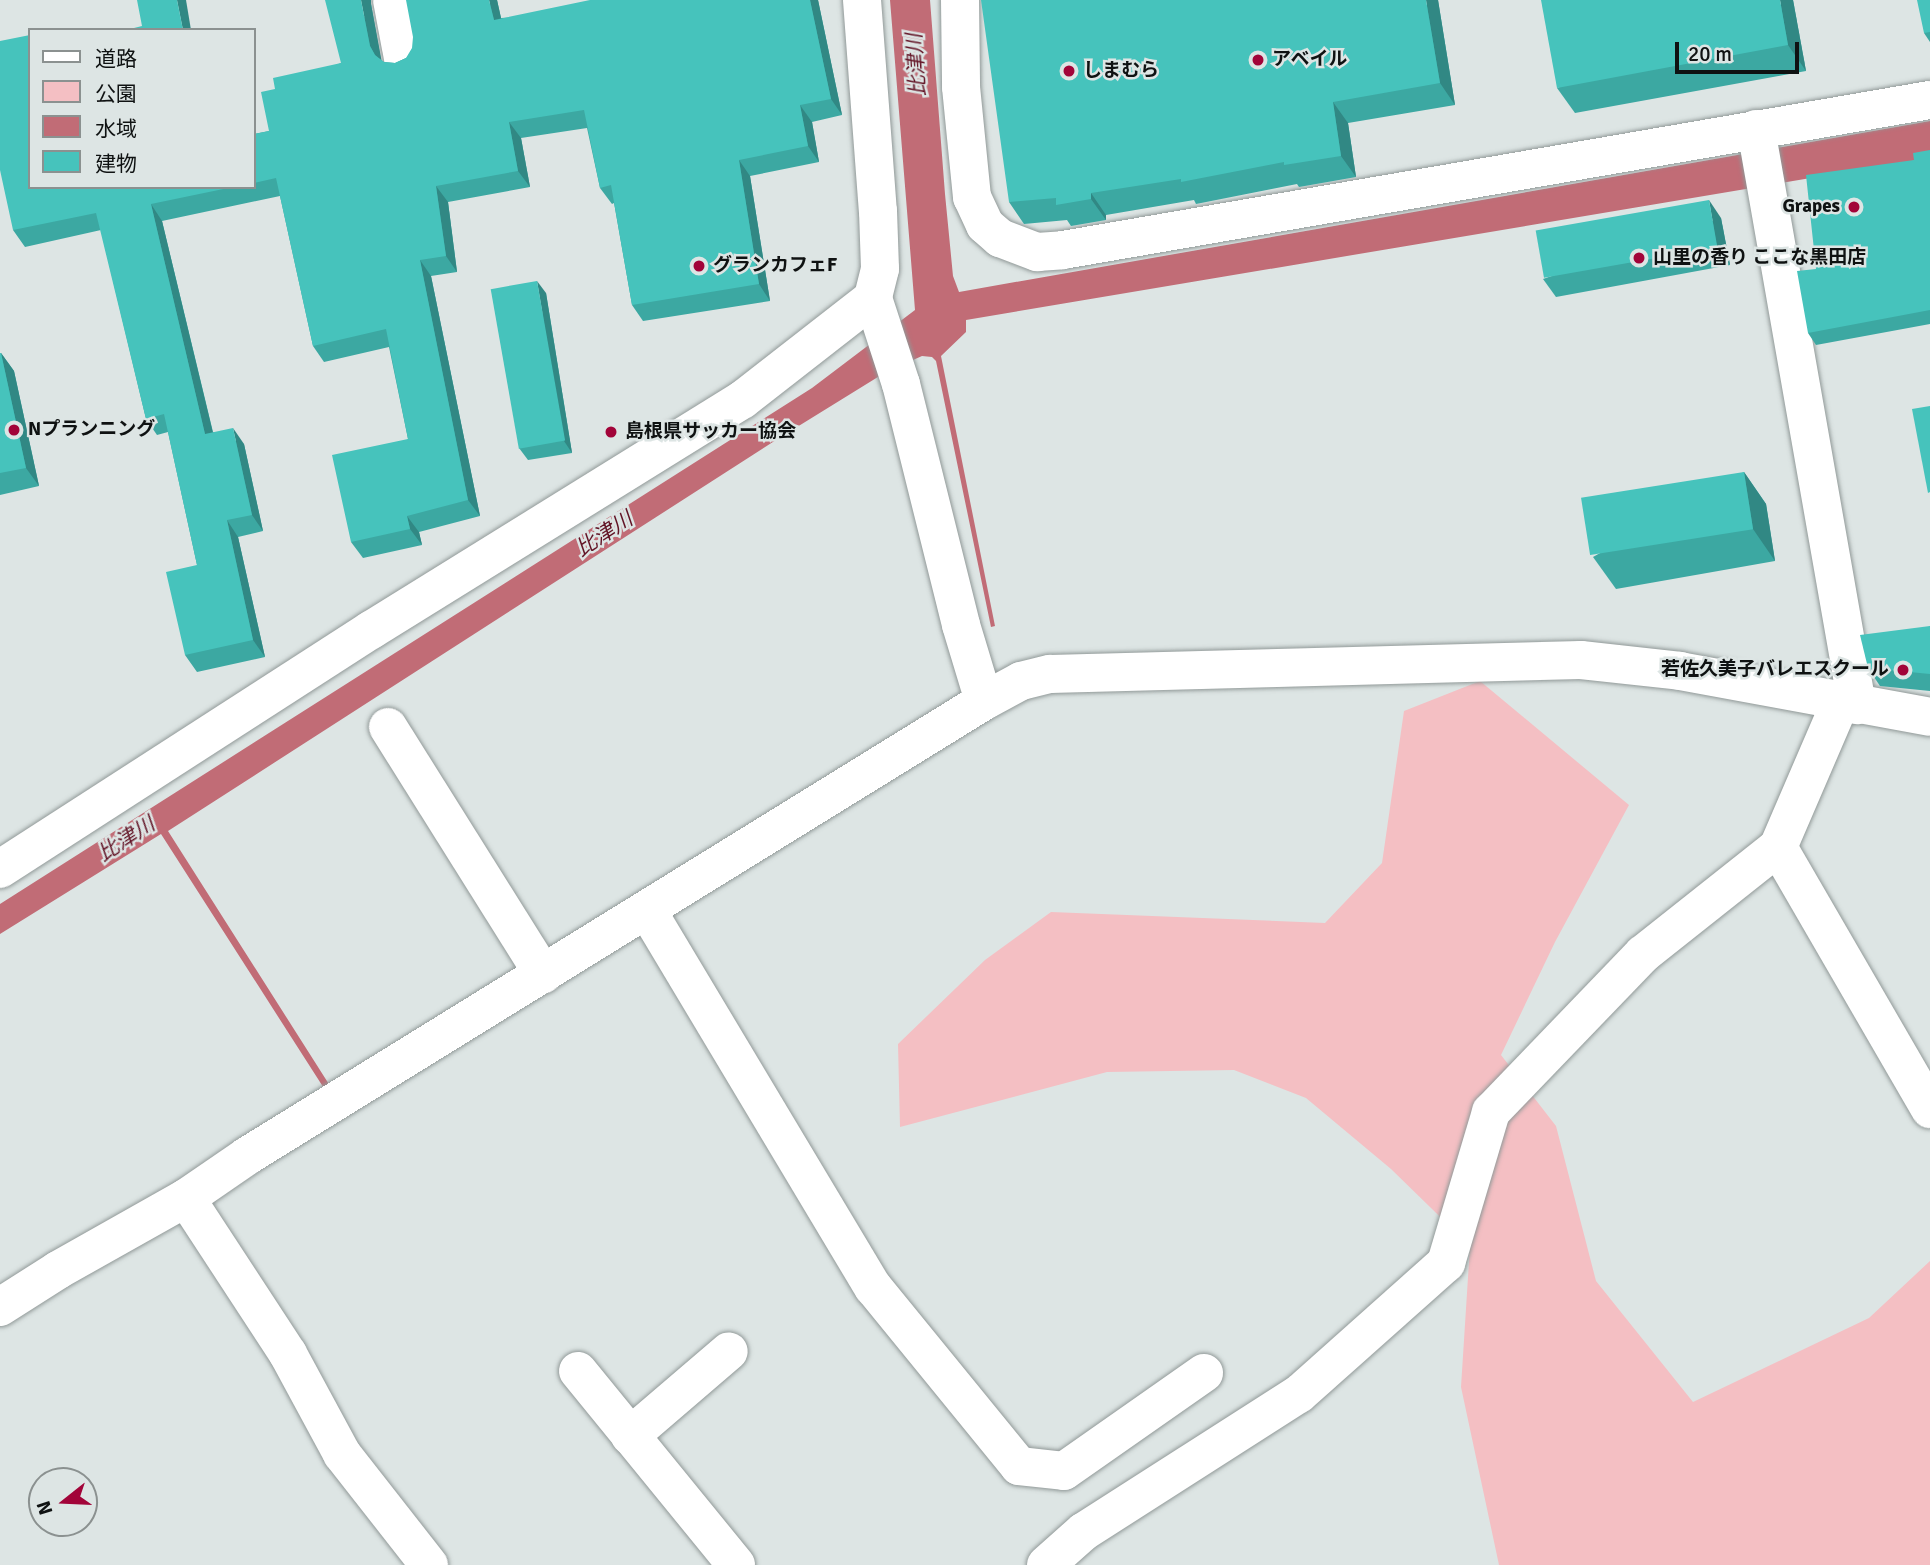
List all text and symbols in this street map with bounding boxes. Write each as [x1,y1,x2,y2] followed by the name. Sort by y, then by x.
[28,28,256,189] legend
[1678,28,1802,72] scale bar
[901,33,931,97] water label: 比津川
[1688,41,1732,67] text: 20 m
[95,46,137,72] text: 道路
[1272,49,1348,71] place label: アベイル
[1250,52,1266,68] marker: アベイル
[1083,60,1159,82] place label: しまむら
[1061,63,1077,79] marker: しまむら
[95,81,137,107] text: 公園
[95,116,137,142] text: 水域
[95,151,137,177] text: 建物
[1782,196,1840,218] place label: Grapes
[1846,199,1862,215] marker: Grapes
[1653,247,1866,269] place label: 山里の香り ここな黒田店
[1631,250,1647,266] marker: 山里の香り ここな黒田店
[713,255,837,277] place label: グランカフェF
[691,258,707,274] marker: グランカフェF
[28,419,155,441] place label: Nプランニング
[625,421,796,443] place label: 島根県サッカー協会
[6,422,22,438] marker: Nプランニング
[603,424,619,440] marker: 島根県サッカー協会
[571,506,637,562] water label: 比津川
[1661,659,1889,681] place label: 若佐久美子バレエスクール
[1895,662,1911,678] marker: 若佐久美子バレエスクール
[93,811,159,867] water label: 比津川
[28,1467,98,1537] north arrow
[31,1498,58,1518] text: N

